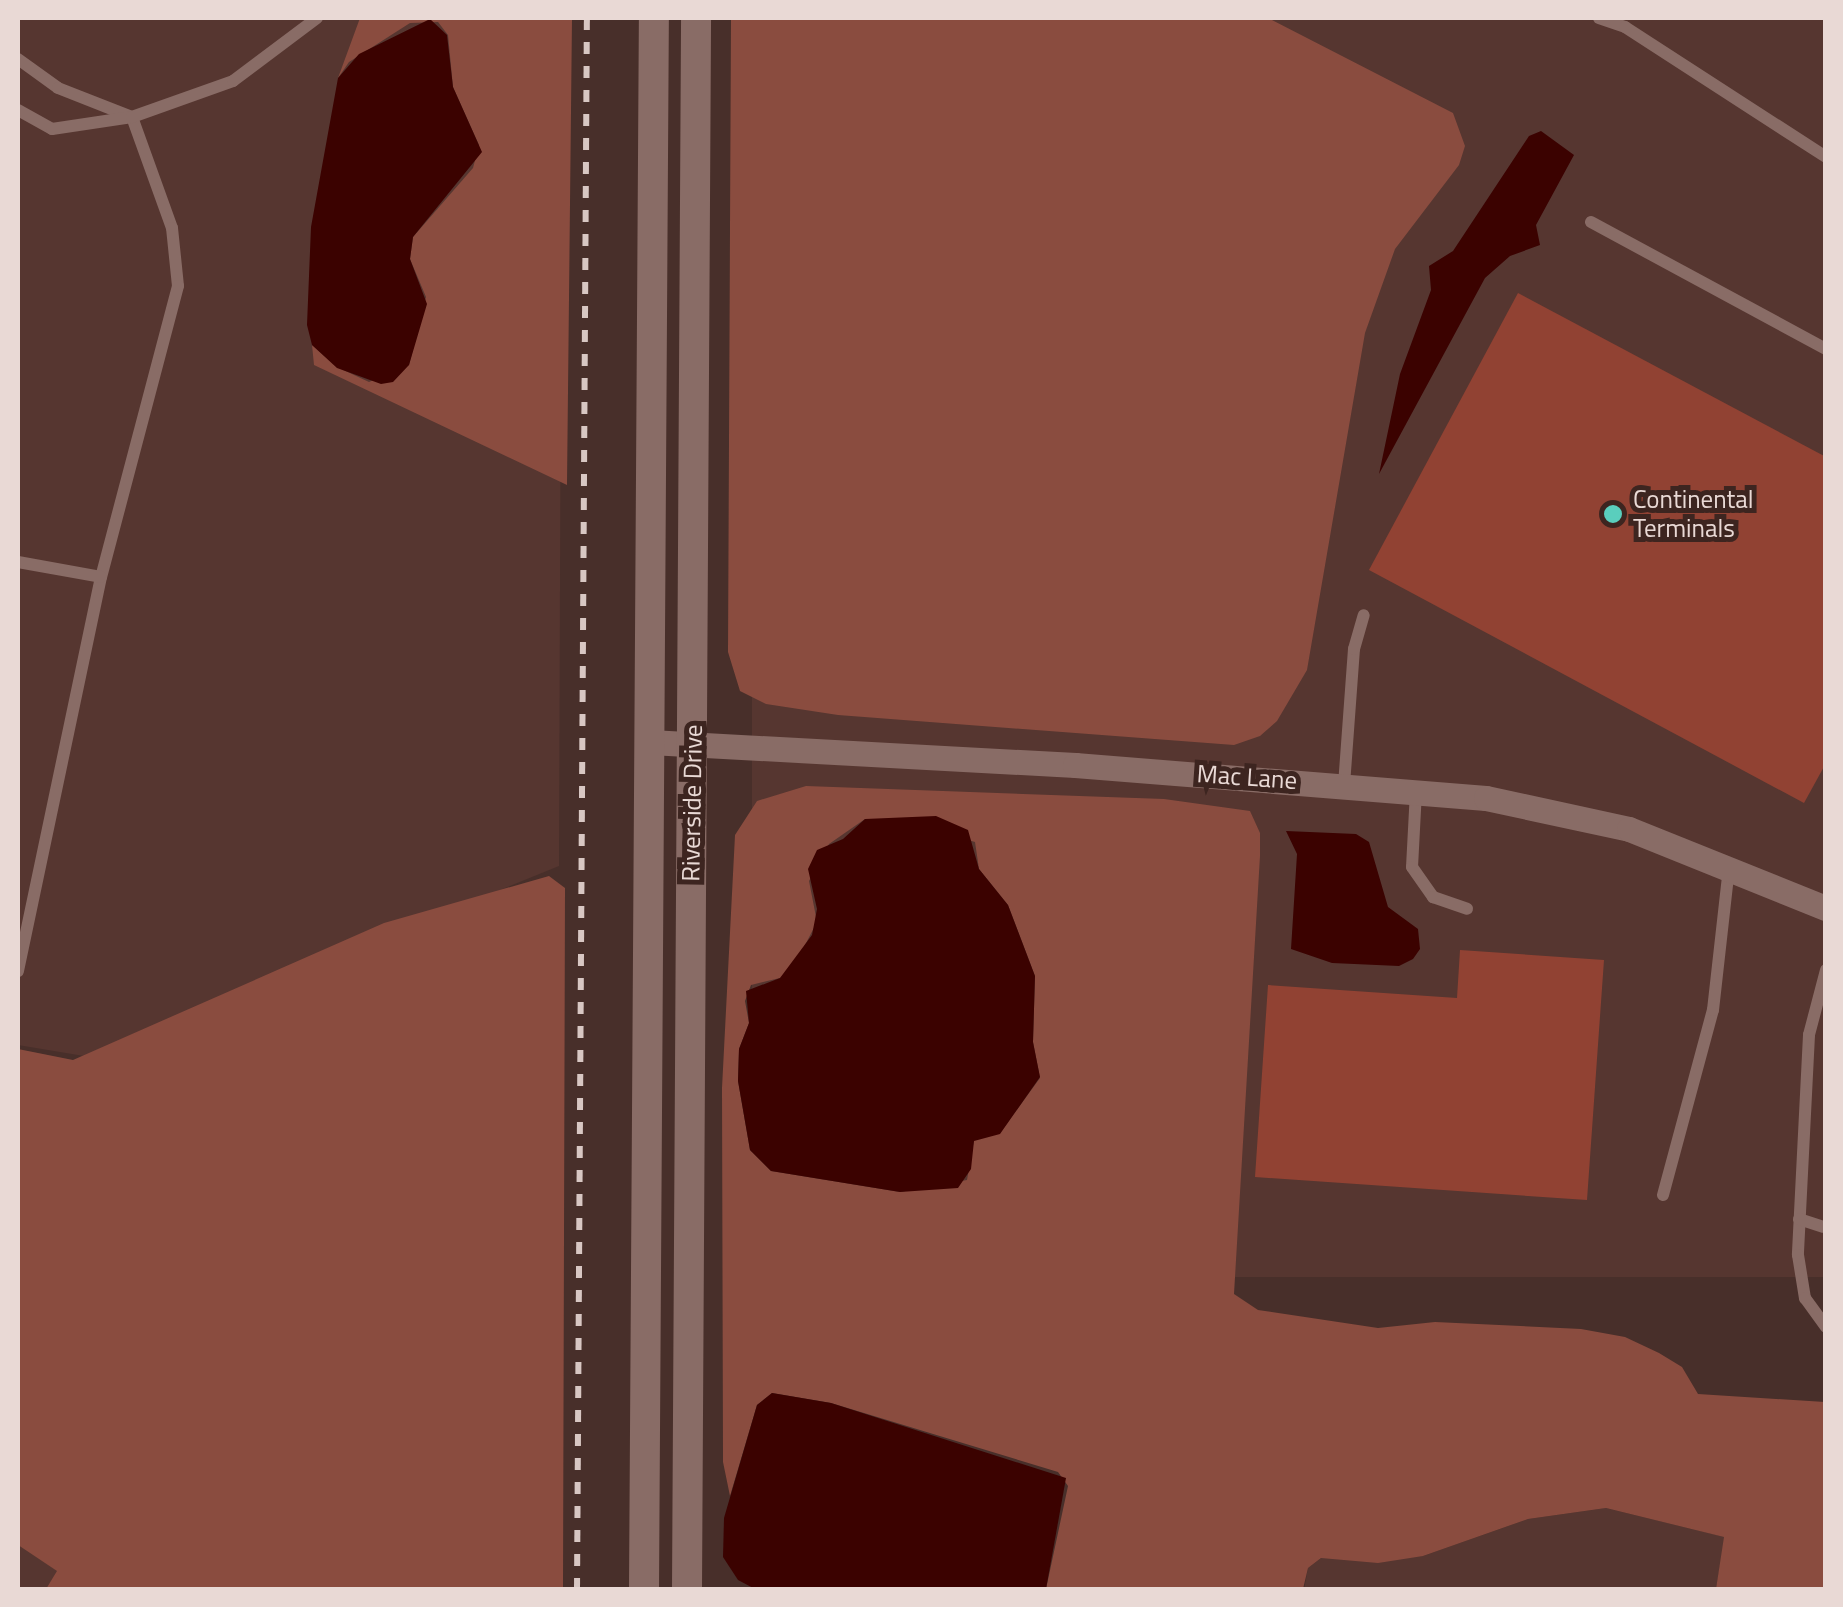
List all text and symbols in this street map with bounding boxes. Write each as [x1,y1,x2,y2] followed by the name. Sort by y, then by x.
[1633,485,1754,544] place label: Continental Terminals
[1602,503,1624,525] marker: Continental Terminals
[676,724,708,882] street label: Riverside Drive
[1196,759,1298,795] street label: Mac Lane

